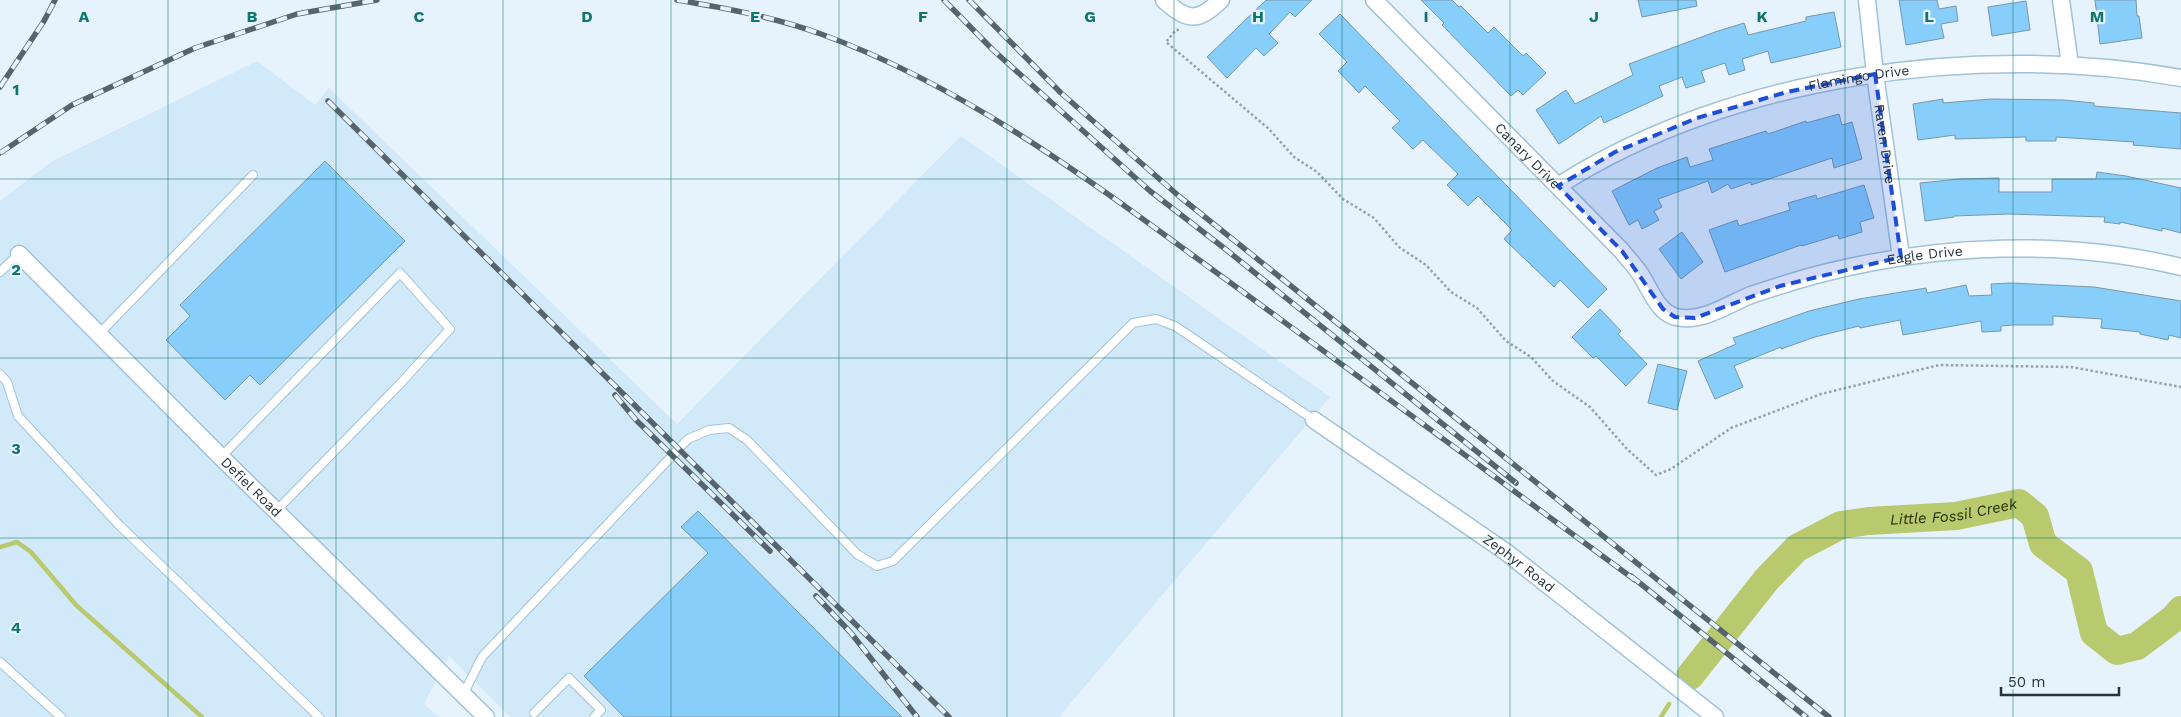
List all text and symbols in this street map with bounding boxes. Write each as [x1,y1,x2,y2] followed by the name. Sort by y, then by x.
[79,7,90,26] text: A
[247,7,258,26] text: B
[414,7,425,26] text: C
[581,7,593,26] text: D
[750,7,760,26] text: E
[918,7,928,26] text: F
[1084,7,1096,26] text: G
[1252,7,1264,26] text: H
[1423,7,1429,26] text: I
[1589,7,1599,26] text: J
[1756,7,1768,26] text: K
[1924,7,1934,26] text: L
[2090,7,2104,26] text: M
[1807,62,1910,94] street label: Flamingo Drive
[13,80,19,99] text: 1
[1871,103,1899,185] street label: Raven Drive
[1492,119,1564,192] street label: Canary Drive
[1886,243,1963,268] street label: Eagle Drive
[11,260,21,279] text: 2
[11,439,21,458] text: 3
[218,454,285,520] street label: Defiel Road
[1890,494,2019,529] water label: Little Fossil Creek
[1480,531,1558,595] street label: Zephyr Road
[11,618,21,637] text: 4
[2001,664,2118,696] scale bar
[2008,673,2045,691] text: 50 m

